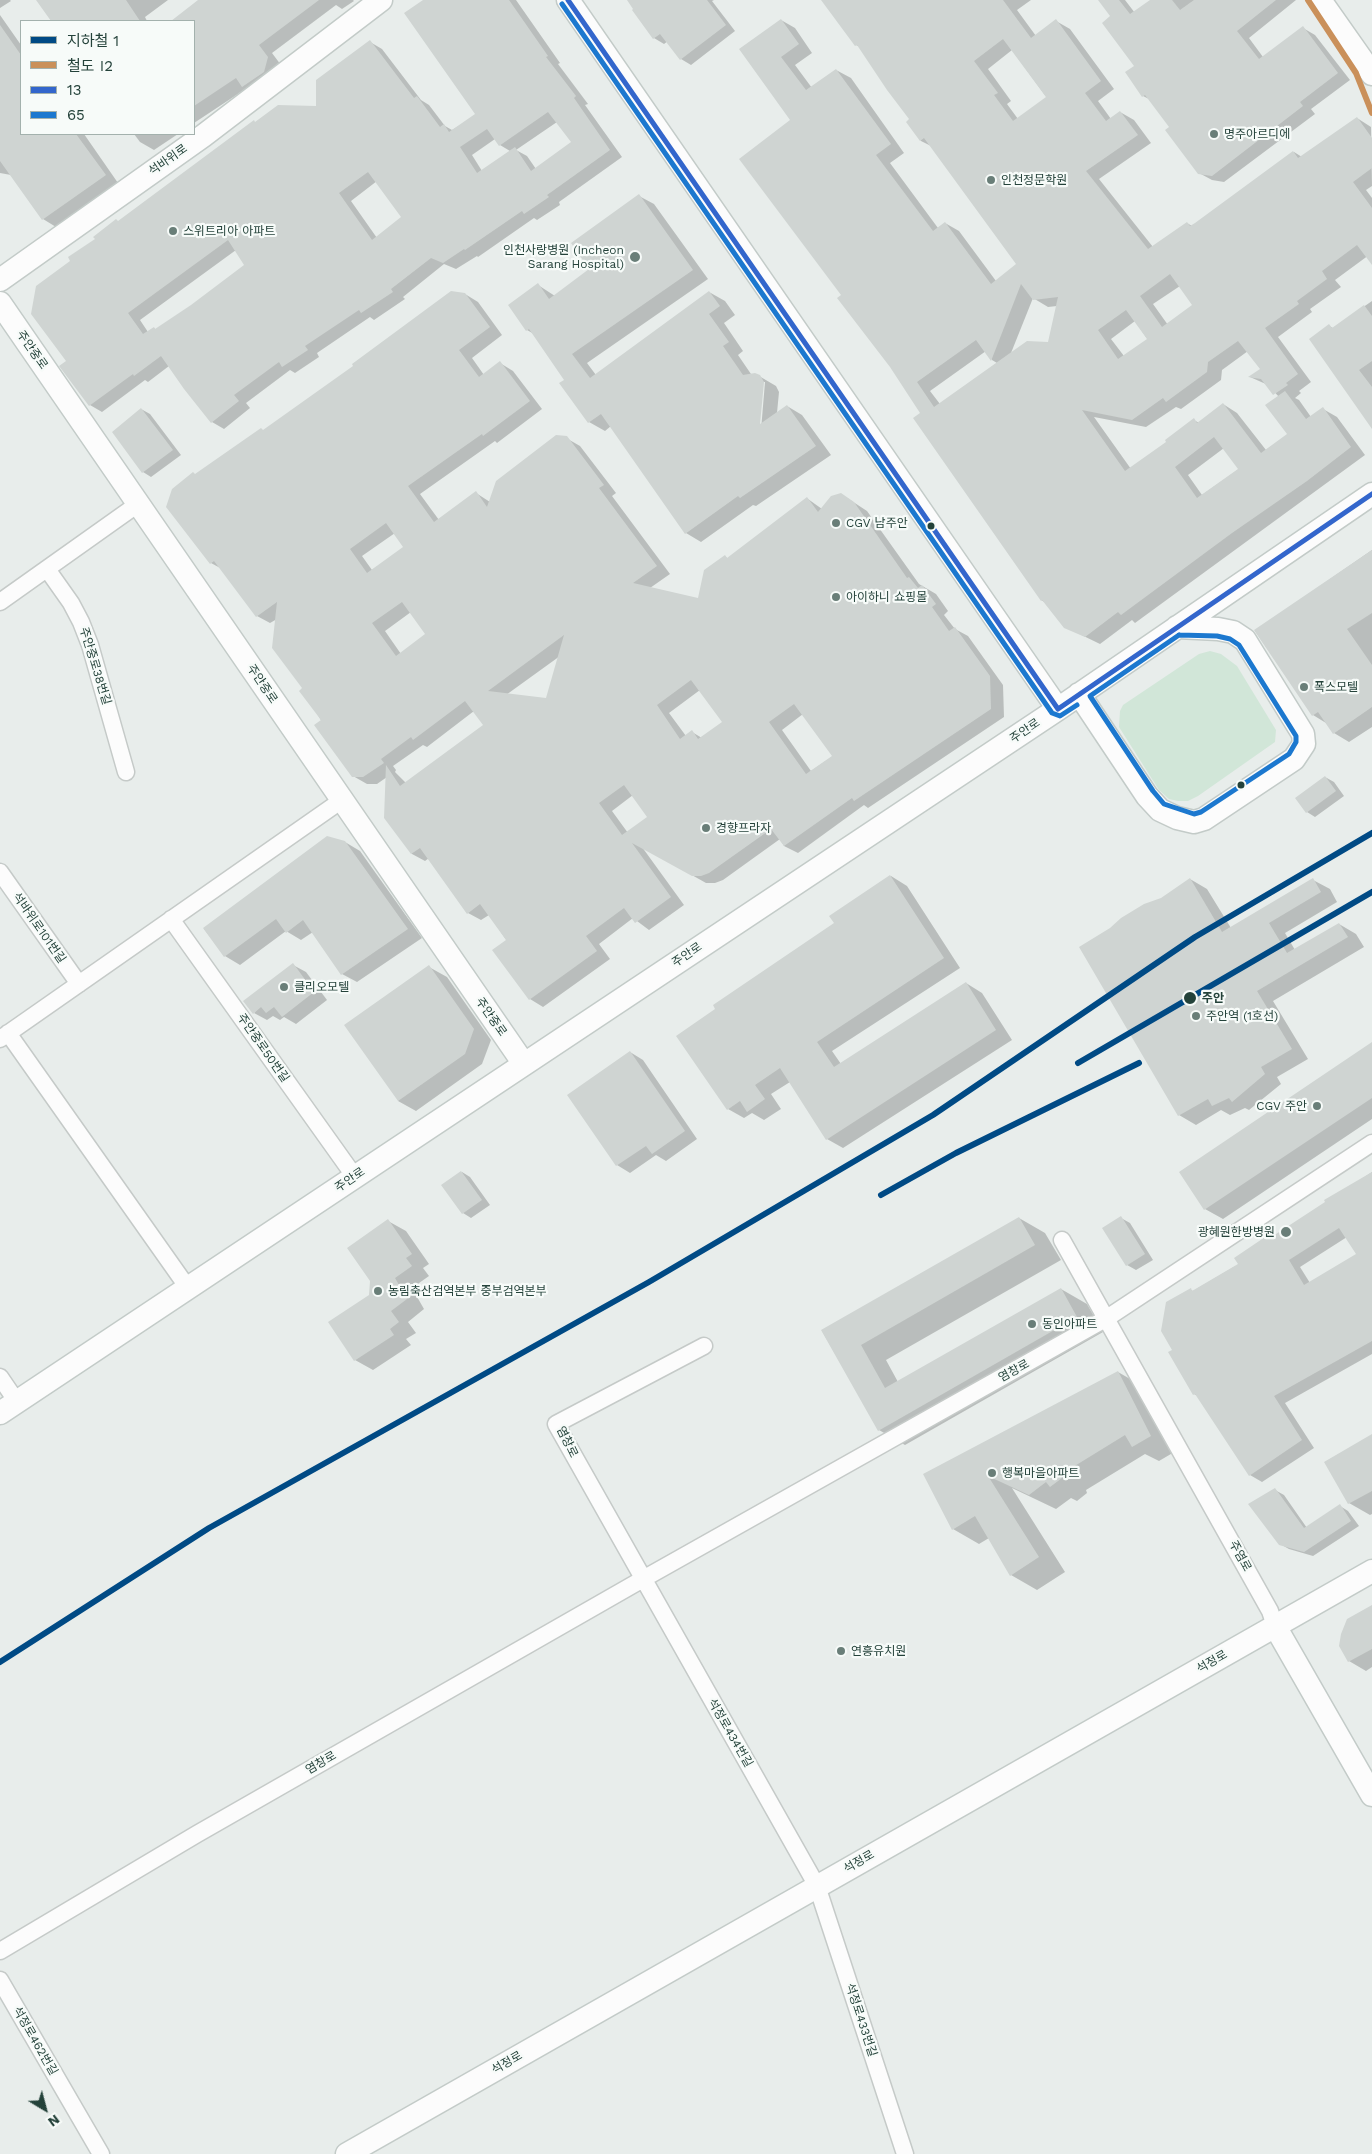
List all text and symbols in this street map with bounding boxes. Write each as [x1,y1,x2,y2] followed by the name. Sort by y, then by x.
[20,20,195,135] legend
[67,32,119,50] text: 지하철 1
[67,57,113,75] text: 철도 I2
[67,81,82,99] text: 13
[67,106,85,124] text: 65
[1224,127,1290,141] place label: 명주아르디에
[1208,128,1220,140] marker: 명주아르디에
[146,141,190,179] street label: 석바위로
[1001,173,1067,187] place label: 인천정문학원
[985,174,997,186] marker: 인천정문학원
[183,224,275,238] place label: 스위트리아 아파트
[167,225,179,237] marker: 스위트리아 아파트
[503,243,624,271] place label: 인천사랑병원 (Incheon Sarang Hospital)
[628,250,642,264] marker: 인천사랑병원 (Incheon Sarang Hospital)
[13,328,51,372] street label: 주안중로
[846,516,908,530] place label: CGV 남주안
[830,517,842,529] marker: CGV 남주안
[926,521,936,531] unlabelled marker
[846,590,927,604] place label: 아이하니 쇼핑몰
[830,591,842,603] marker: 아이하니 쇼핑몰
[76,625,114,707] street label: 주안중로38번길
[244,662,280,706] street label: 주안중로
[1314,680,1358,694] place label: 폭스모텔
[1298,681,1310,693] marker: 폭스모텔
[1007,716,1043,746] street label: 주안로
[1236,780,1246,790] unlabelled marker
[716,821,771,835] place label: 경향프라자
[700,822,712,834] marker: 경향프라자
[9,890,69,966] street label: 석바위로101번길
[669,940,705,970] street label: 주안로
[294,980,349,994] place label: 클리오모텔
[278,981,290,993] marker: 클리오모텔
[1182,990,1198,1006] marker: 주안
[1202,991,1224,1005] place label: 주안
[472,995,510,1039] street label: 주안중로
[1206,1009,1278,1023] place label: 주안역 (1호선)
[1190,1010,1202,1022] marker: 주안역 (1호선)
[234,1011,292,1085] street label: 주안중로50번길
[1256,1099,1307,1113] place label: CGV 주안
[1311,1100,1323,1112] marker: CGV 주안
[332,1165,368,1195] street label: 주안로
[1198,1225,1275,1239] place label: 광혜원한방병원
[1279,1225,1293,1239] marker: 광혜원한방병원
[388,1284,547,1298] place label: 농림축산검역본부 중부검역본부
[372,1285,384,1297] marker: 농림축산검역본부 중부검역본부
[1042,1317,1097,1331] place label: 동인아파트
[1026,1318,1038,1330] marker: 동인아파트
[996,1357,1032,1385] street label: 염창로
[553,1424,581,1460] street label: 염창로
[1002,1466,1079,1480] place label: 행복마을아파트
[986,1467,998,1479] marker: 행복마을아파트
[1226,1538,1254,1574] street label: 주염로
[851,1644,906,1658] place label: 연흥유치원
[835,1645,847,1657] marker: 연흥유치원
[1194,1647,1230,1677] street label: 석정로
[705,1696,755,1770] street label: 석정로434번길
[303,1748,339,1778] street label: 염창로
[841,1847,877,1877] street label: 석정로
[842,1981,880,2059] street label: 석정로433번길
[10,2004,60,2078] street label: 석정로462번길
[489,2048,525,2078] street label: 석정로
[20,2084,70,2134] north arrow
[45,2111,63,2130] text: N

